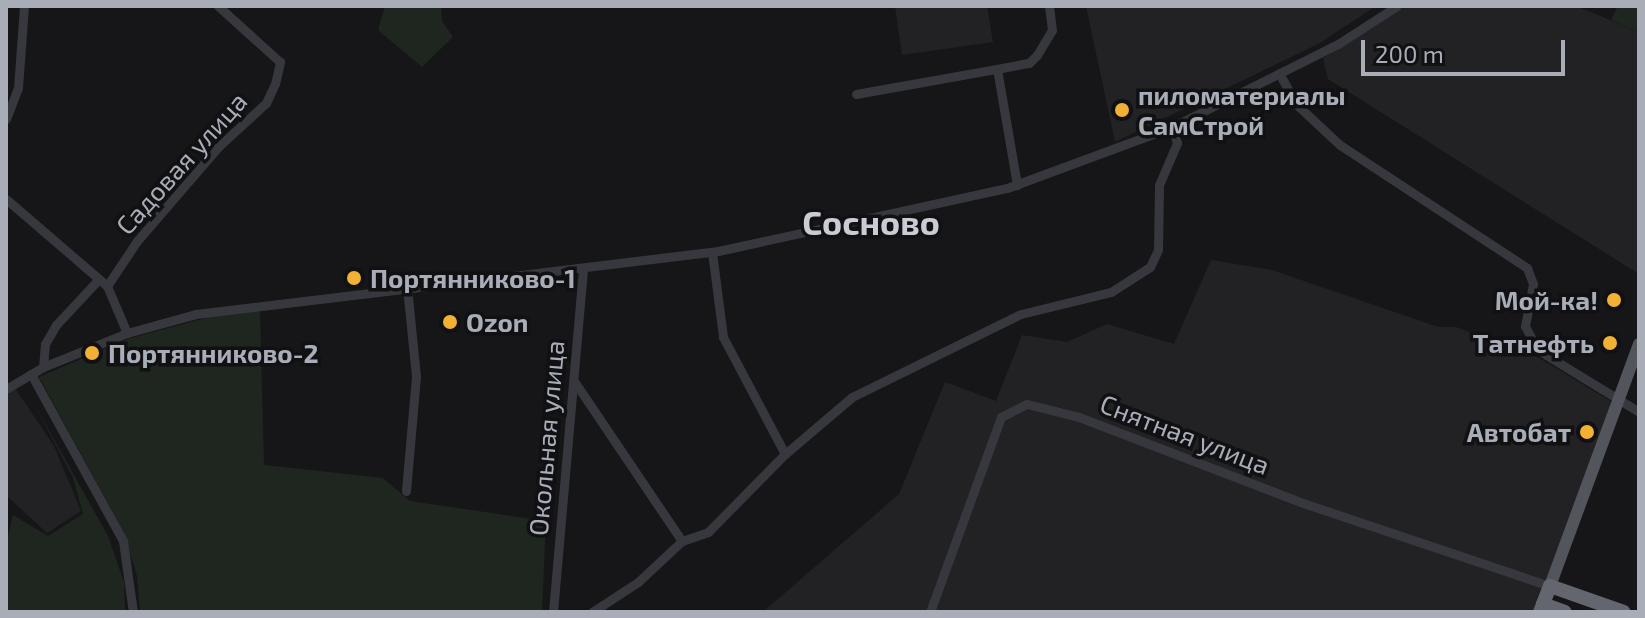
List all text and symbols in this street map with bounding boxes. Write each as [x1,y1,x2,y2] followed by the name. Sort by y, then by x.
[1365,24,1569,74] scale bar
[1375,39,1444,68] text: 200 m
[1138,79,1346,140] place label: пиломатериалы СамСтрой
[109,86,253,240] street label: Садовая улица
[1113,101,1131,119] marker: пиломатериалы СамСтрой
[802,202,940,242] district label: Сосново
[370,262,576,294] place label: Портянниково-1
[345,269,363,287] marker: Портянниково-1
[1495,284,1598,316] place label: Мой-ка!
[1605,291,1623,309] marker: Мой-ка!
[466,306,528,338] place label: Ozon
[441,313,459,331] marker: Ozon
[1473,327,1594,359] place label: Татнефть
[1601,334,1619,352] marker: Татнефть
[108,337,319,369] place label: Портянниково-2
[522,339,570,537] street label: Окольная улица
[83,344,101,362] marker: Портянниково-2
[1096,387,1274,481] street label: Снятная улица
[1467,416,1571,448] place label: Автобат
[1578,423,1596,441] marker: Автобат

